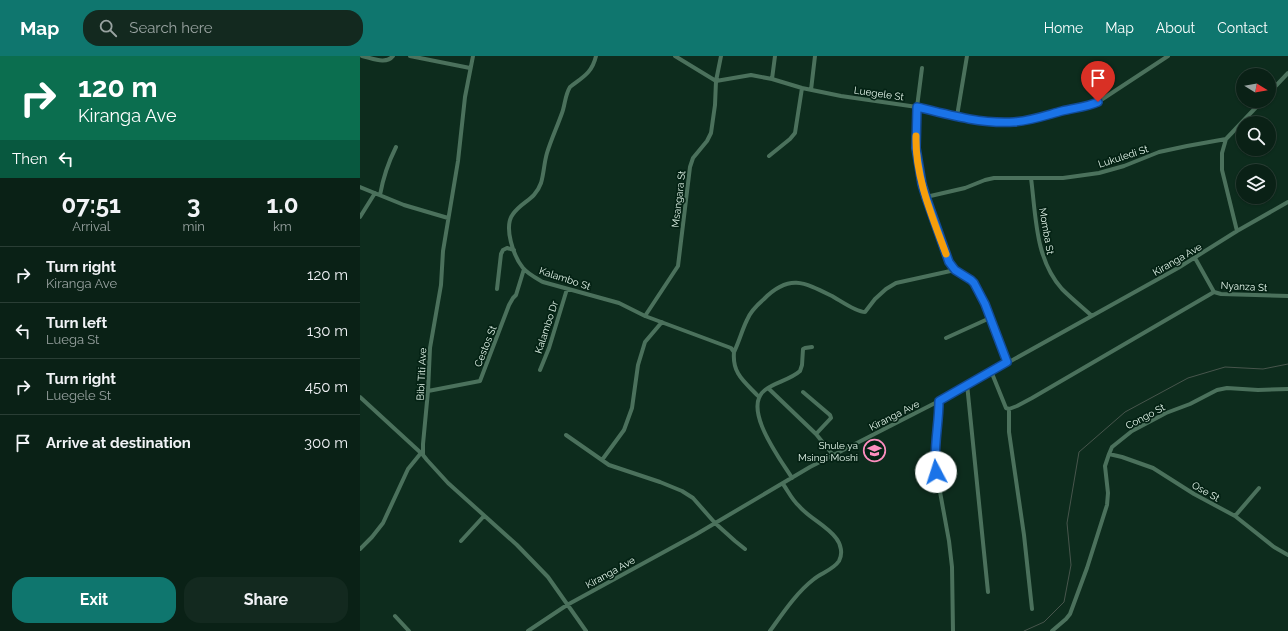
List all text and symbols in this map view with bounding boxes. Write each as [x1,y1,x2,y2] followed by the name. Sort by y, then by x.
[83,10,363,46] search box
[20,17,59,39] text: Map
[97,17,119,39] icon: search
[129,19,213,37] text: Search here
[1044,20,1083,36] text: Home
[1105,20,1134,36] text: Map
[1156,20,1195,36] text: About
[1217,20,1268,36] text: Contact
[1081,61,1115,102] pin
[1087,67,1109,89] icon: arrive
[1236,68,1276,108] north arrow
[1236,68,1276,204] map controls
[78,71,158,104] text: 120 m
[12,72,64,124] icon: right
[853,85,905,103] street label: Luegele St
[78,105,176,126] text: Kiranga Ave
[1236,116,1276,156] button: search
[1097,143,1150,170] street label: Lukuledi St
[55,148,77,170] icon: left
[12,150,47,168] text: Then
[1236,164,1276,204] button: layers
[670,169,688,228] street label: Msangara St
[62,190,121,219] text: 07:51
[187,190,200,219] text: 3
[266,190,298,219] text: 1.0
[1037,207,1056,256] street label: Momba St
[72,219,110,234] text: Arrival
[182,219,205,234] text: min
[273,219,292,234] text: km
[1151,241,1204,278] street label: Kiranga Ave
[46,258,116,276] text: Turn right
[12,264,34,286] icon: right
[538,265,592,292] street label: Kalambo St
[307,266,348,284] text: 120 m
[46,276,117,291] text: Kiranga Ave
[1220,280,1268,293] street label: Nyanza St
[533,299,560,355] street label: Kalambo Dr
[46,314,107,332] text: Turn left
[12,320,34,342] icon: left
[307,322,348,340] text: 130 m
[472,323,499,368] street label: Cestos St
[46,332,99,347] text: Luega St
[415,347,428,401] street label: Bibi Titi Ave
[46,370,116,388] text: Turn right
[12,376,34,398] icon: right
[305,378,348,396] text: 450 m
[46,388,111,403] text: Luegele St
[867,398,921,433] street label: Kiranga Ave
[1124,401,1167,431] street label: Congo St
[12,432,34,454] icon: arrive
[46,434,191,452] text: Arrive at destination
[304,434,348,452] text: 300 m
[861,438,887,464] school or university icon: Shule ya Msingi Moshi
[798,440,858,463] place label: Shule ya Msingi Moshi
[915,451,957,493] position arrow
[1190,479,1222,504] street label: Ose St
[584,554,637,591] street label: Kiranga Ave
[12,577,176,623] button: Exit
[184,577,348,623] button: Share

